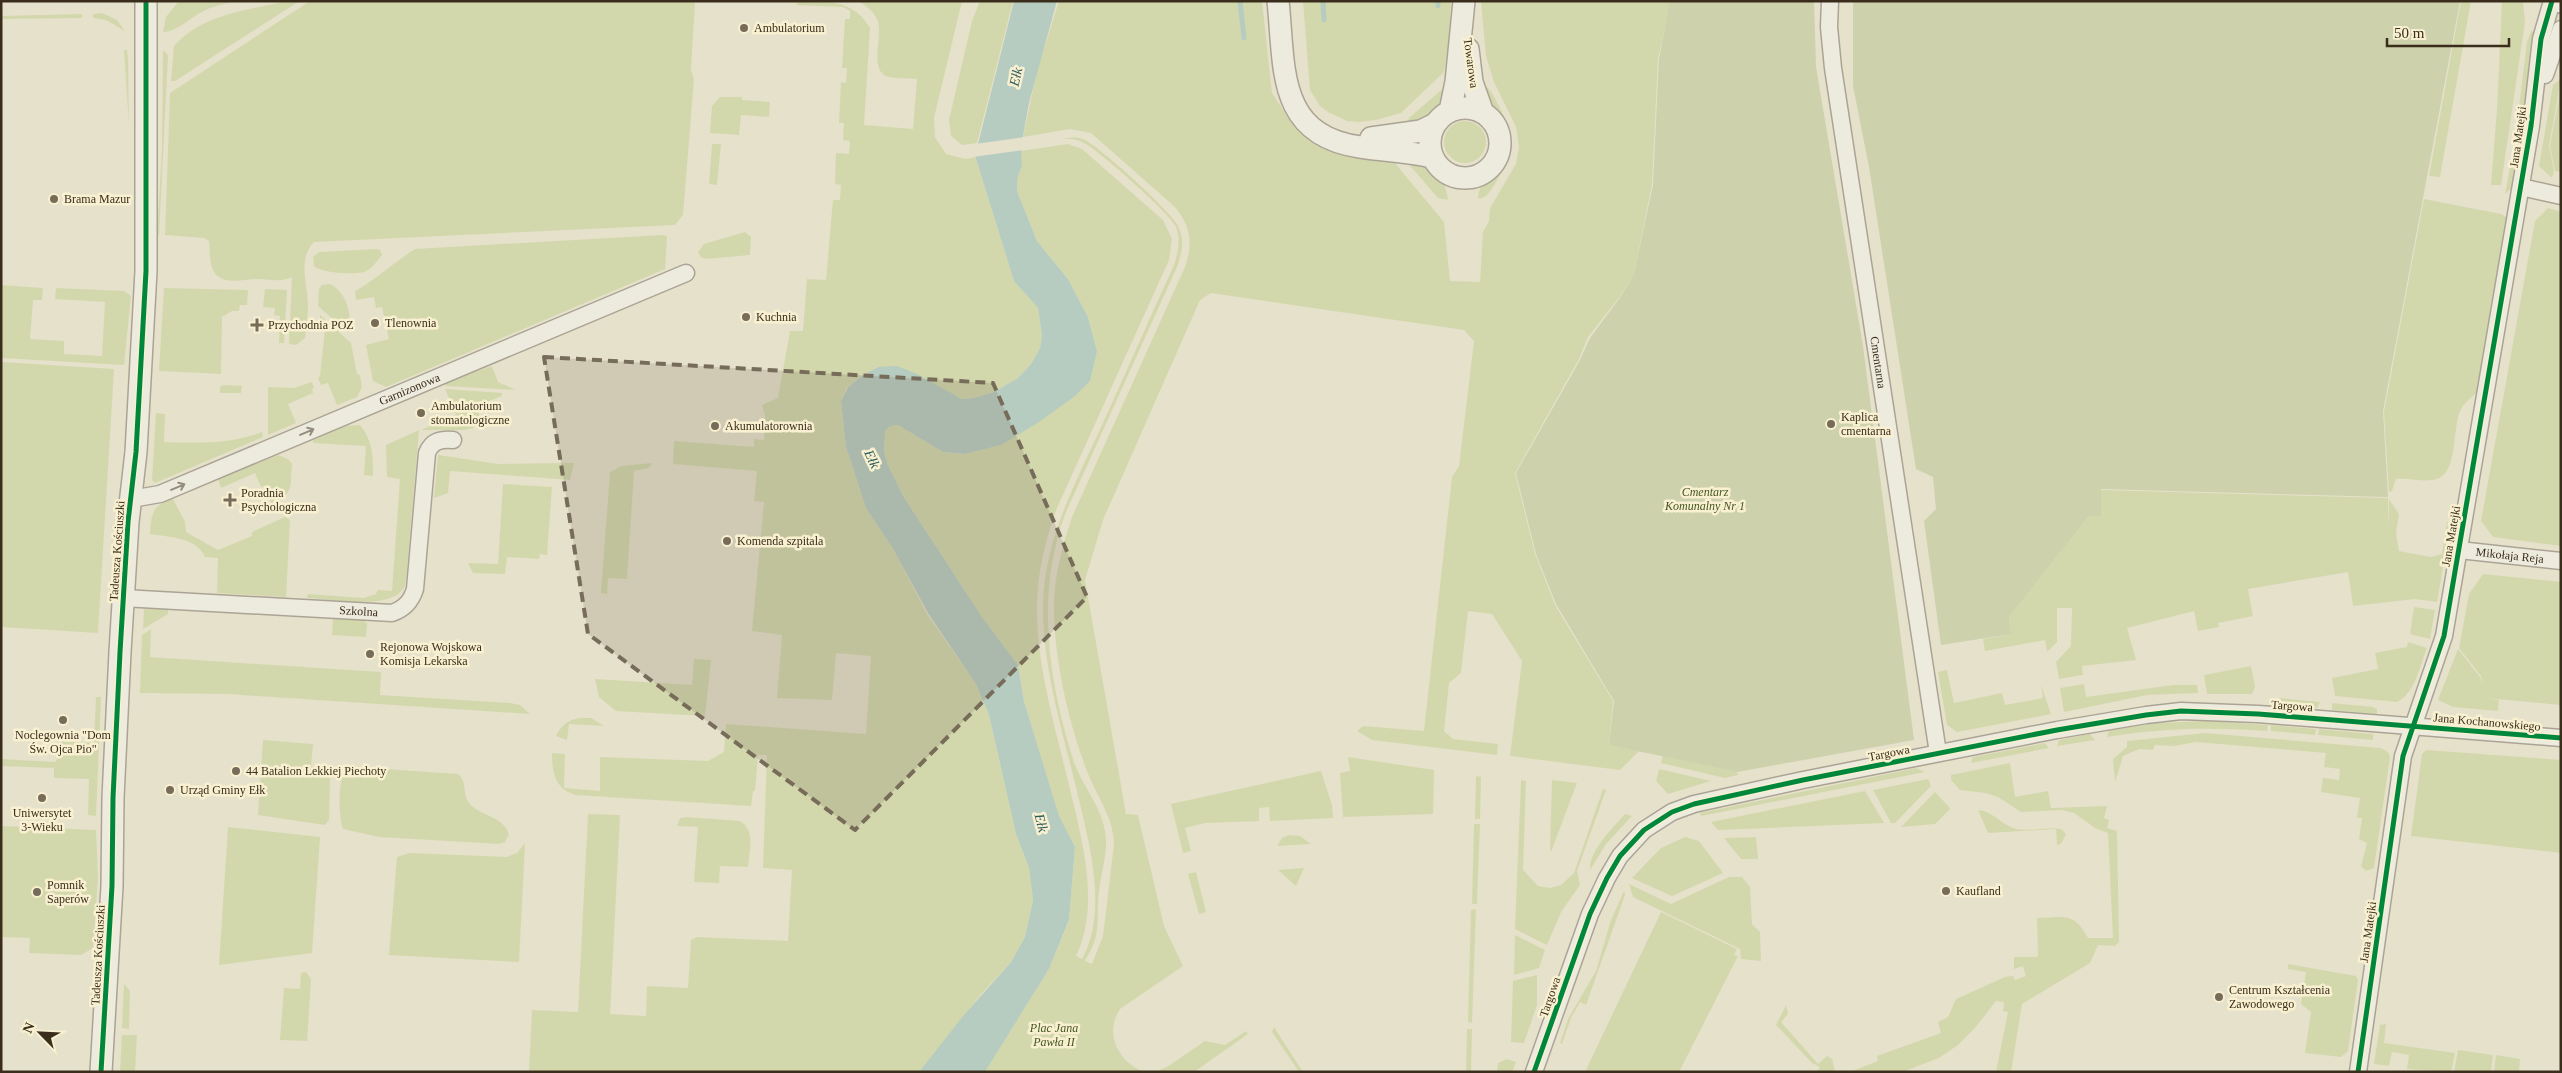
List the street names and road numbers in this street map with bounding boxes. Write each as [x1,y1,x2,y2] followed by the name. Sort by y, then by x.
[1461,37,1482,90] street label: Towarowa
[2507,105,2529,169] street label: Jana Matejki
[1867,335,1889,390] street label: Cmentarna
[377,370,443,408] street label: Garnizonowa
[107,500,128,602] street label: Tadeusza Kościuszki
[2439,504,2463,568] street label: Jana Matejki
[2475,545,2545,566] street label: Mikołaja Reja
[339,603,379,619] street label: Szkolna
[2271,698,2314,714] street label: Targowa
[2433,710,2541,734] street label: Jana Kochanowskiego
[1867,742,1911,764] street label: Targowa
[2357,900,2379,964] street label: Jana Matejki
[88,904,108,1006] street label: Tadeusza Kościuszki
[1537,974,1564,1019] street label: Targowa

